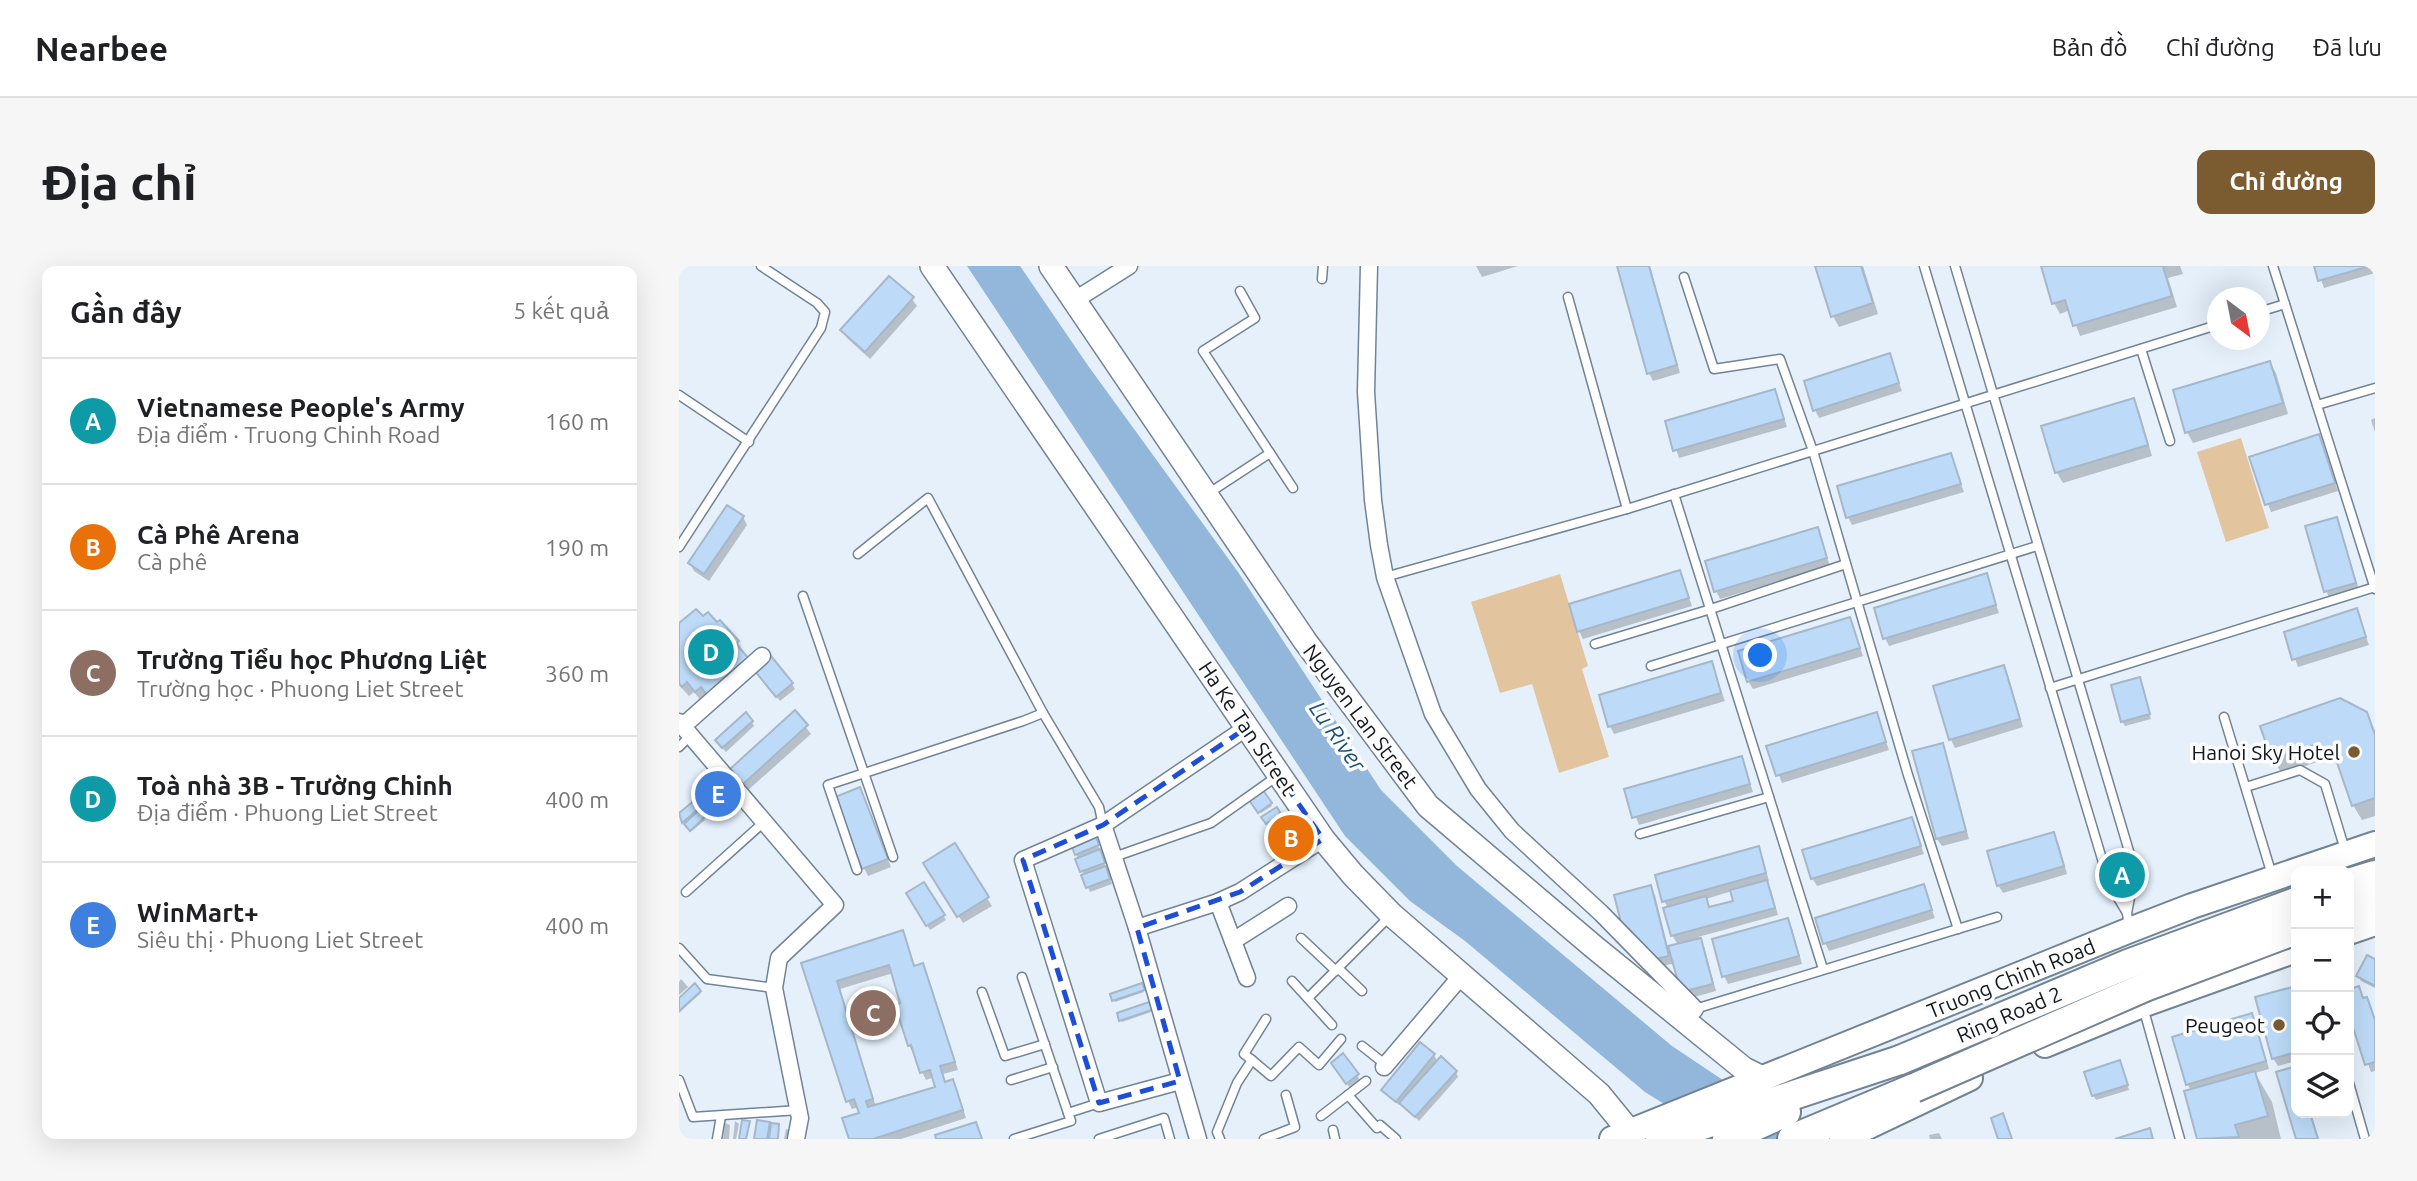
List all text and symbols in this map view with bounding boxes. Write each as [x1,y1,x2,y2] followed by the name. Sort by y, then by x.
[35,30,168,67] text: Nearbee
[2052,34,2128,61] text: Bản đồ
[2166,34,2275,61] text: Chỉ đường
[2313,34,2382,61] text: Đã lưu
[2197,150,2375,214] button: Chỉ đường
[42,154,197,209] text: Địa chỉ
[2207,287,2270,350] north arrow
[70,295,182,329] text: Gần đây
[513,298,609,323] text: 5 kết quả
[137,393,465,422] text: Vietnamese People's Army
[85,409,101,434] text: A
[545,409,609,434] text: 160 m
[137,422,440,447] text: Địa điểm · Truong Chinh Road
[137,520,300,549] text: Cà Phê Arena
[85,535,101,560] text: B
[545,535,609,560] text: 190 m
[137,549,208,574] text: Cà phê
[688,626,734,678] pin: D
[1743,638,1777,672] your location
[1299,639,1423,793] street label: Nguyen Lan Street
[137,645,487,674] text: Trường Tiểu học Phương Liệt
[1194,657,1302,799] street label: Ha Ke Tan Street
[86,661,100,686] text: C
[545,661,609,686] text: 360 m
[137,676,464,701] text: Trường học · Phuong Liet Street
[1305,696,1372,777] water label: Lu River
[2192,740,2340,764] place label: Hanoi Sky Hotel
[2346,744,2362,760] marker: Hanoi Sky Hotel
[695,768,741,820] pin: E
[137,771,453,800] text: Toà nhà 3B - Trường Chinh
[85,787,101,812] text: D
[545,787,609,812] text: 400 m
[137,800,438,825] text: Địa điểm · Phuong Liet Street
[1268,812,1314,864] pin: B
[2099,849,2145,901] pin: A
[2291,866,2354,1118] map controls
[2291,866,2354,929] button: +
[137,898,259,927] text: WinMart+
[86,913,100,938] text: E
[545,913,609,938] text: 400 m
[137,927,423,952] text: Siêu thị · Phuong Liet Street
[2291,929,2354,992] button: −
[1923,933,2099,1023] street label: Truong Chinh Road
[1953,981,2065,1047] street label: Ring Road 2
[850,987,896,1039] pin: C
[2291,992,2354,1055] button: locate
[2185,1013,2265,1037] place label: Peugeot
[2271,1017,2287,1033] marker: Peugeot
[2291,1055,2354,1118] button: layers

